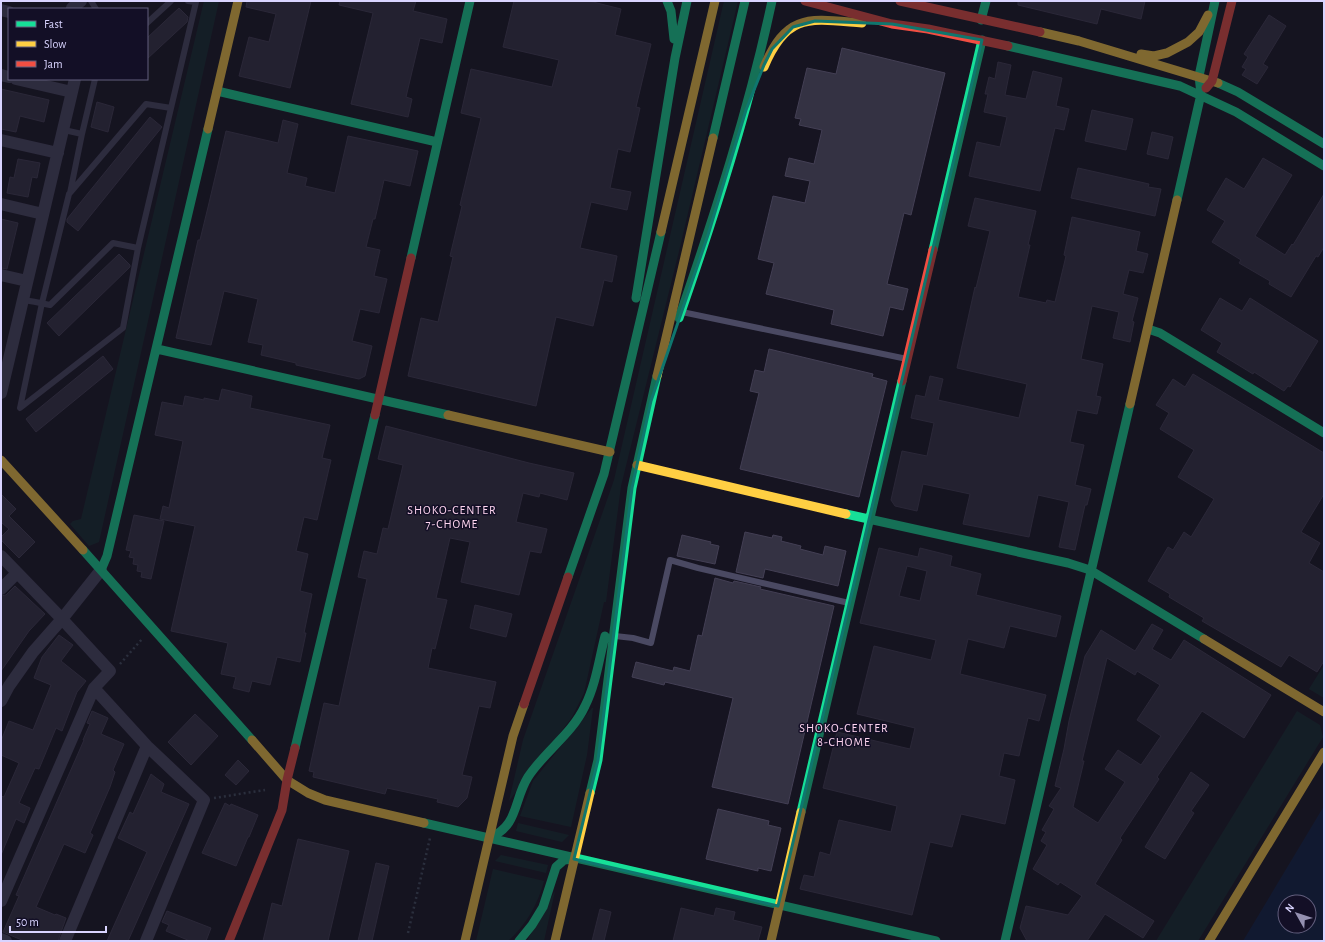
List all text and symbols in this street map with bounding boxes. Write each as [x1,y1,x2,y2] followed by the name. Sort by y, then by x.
[8,8,148,80] legend
[44,18,63,30] text: Fast
[44,38,66,50] text: Slow
[44,58,63,70] text: Jam
[407,504,497,530] district label: SHOKO-CENTER 7-CHOME
[799,722,889,748] district label: SHOKO-CENTER 8-CHOME
[1277,894,1317,934] north arrow
[1283,902,1296,914] text: N
[10,908,106,934] scale bar
[16,916,39,928] text: 50 m

